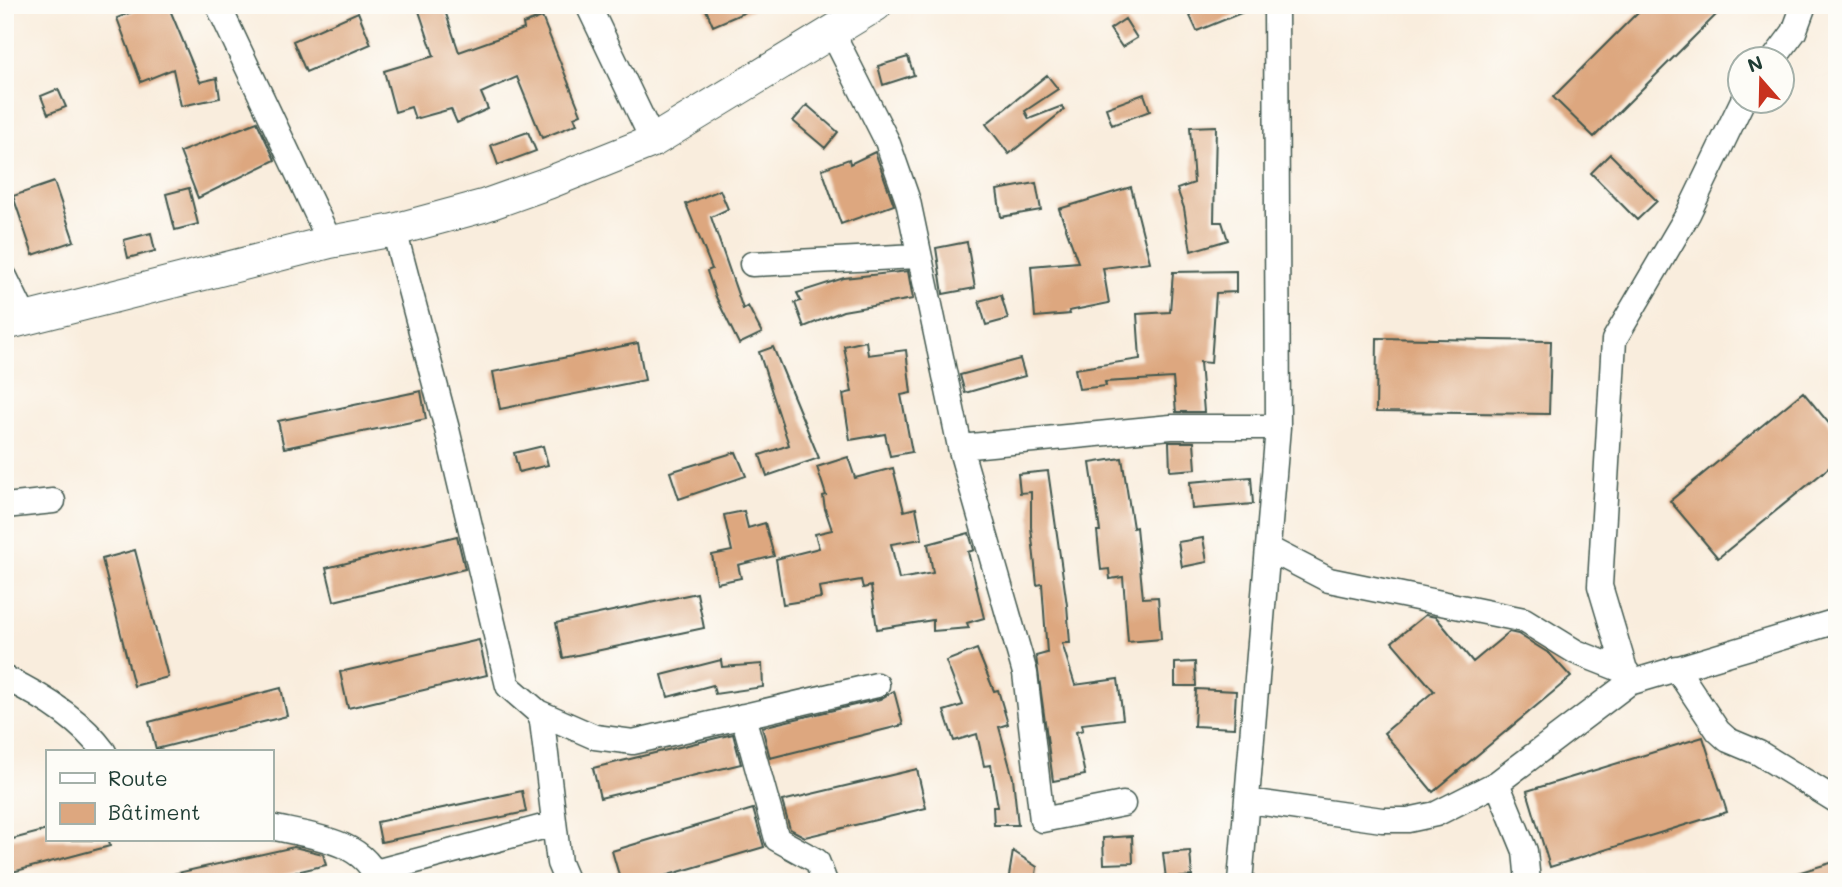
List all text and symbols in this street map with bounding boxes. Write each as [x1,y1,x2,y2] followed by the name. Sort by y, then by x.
[1727,46,1797,116] north arrow
[1744,49,1766,78] text: N
[46,750,273,842] legend
[108,764,168,791] text: Route
[108,798,200,825] text: Bâtiment

